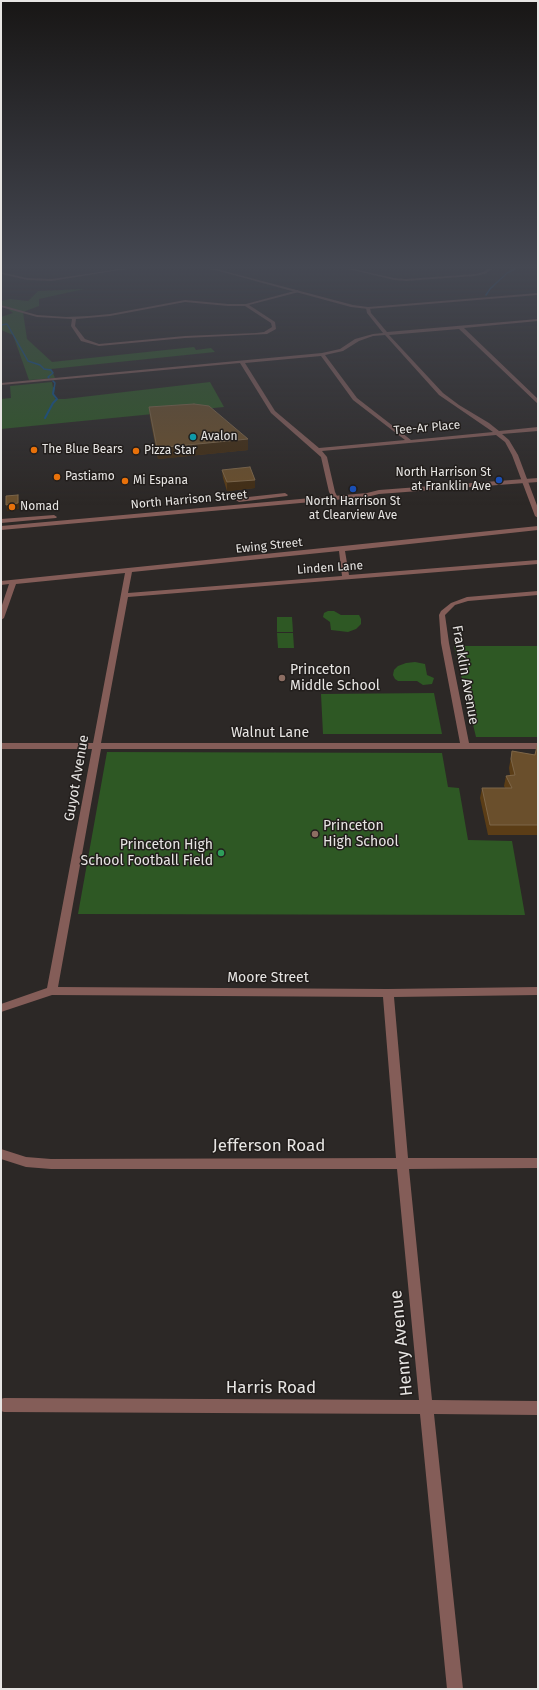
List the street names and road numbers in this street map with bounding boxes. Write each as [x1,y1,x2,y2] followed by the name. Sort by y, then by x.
[393,418,461,438] street label: Tee-Ar Place
[130,488,248,512] street label: North Harrison Street
[235,535,303,557] street label: Ewing Street
[296,559,364,577] street label: Linden Lane
[448,624,482,726] street label: Franklin Avenue
[231,725,309,741] street label: Walnut Lane
[61,734,93,822] street label: Guyot Avenue
[227,970,309,986] street label: Moore Street
[213,1136,325,1156] street label: Jefferson Road
[386,1289,418,1397] street label: Henry Avenue
[226,1378,316,1398] street label: Harris Road

